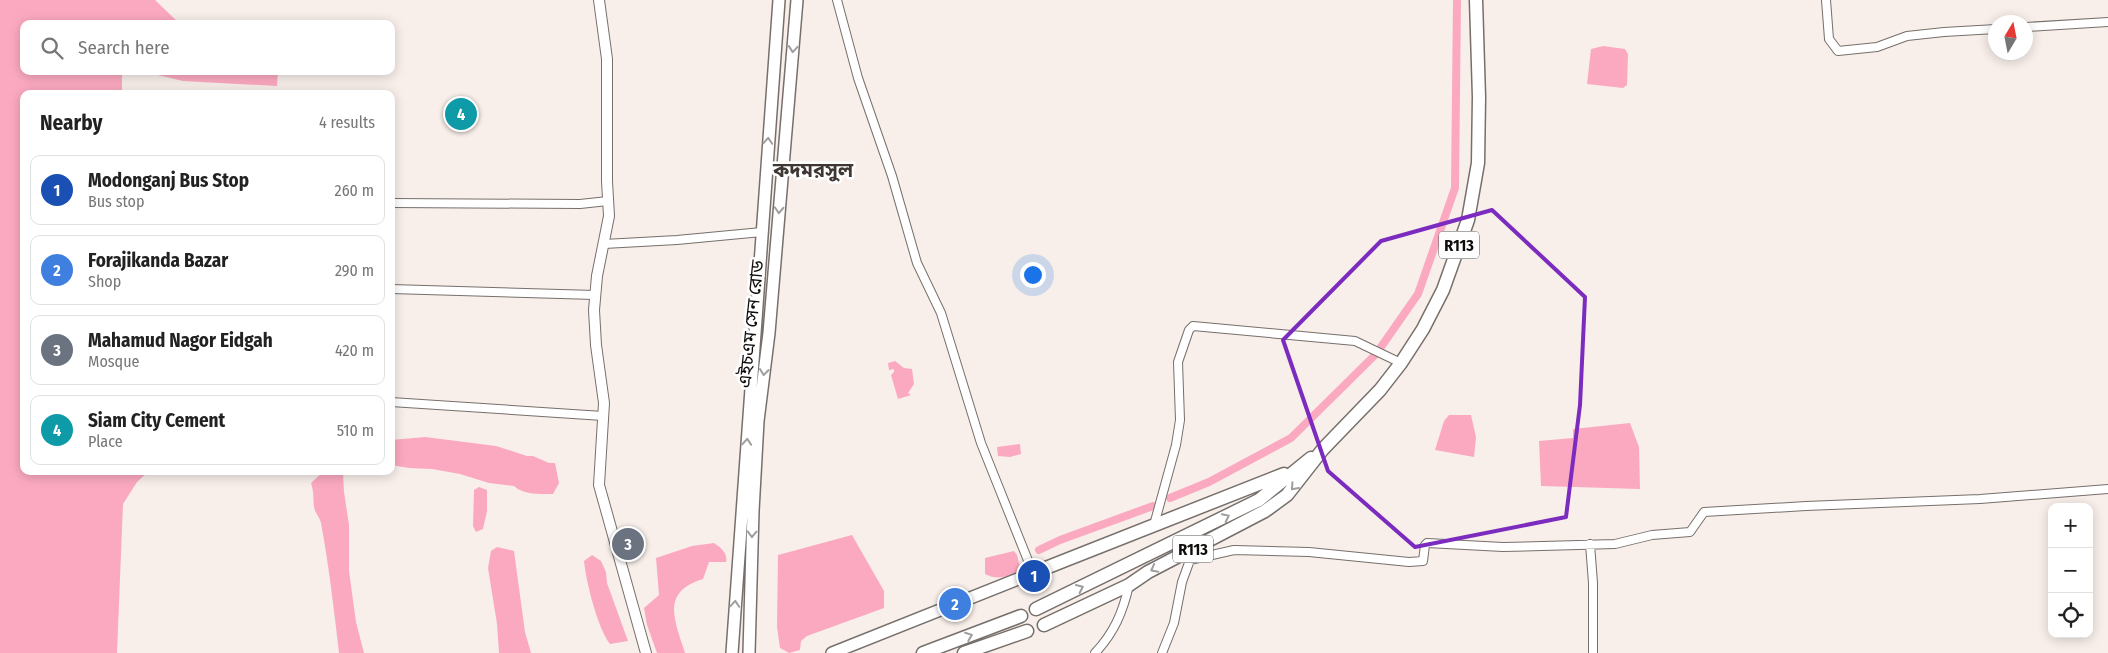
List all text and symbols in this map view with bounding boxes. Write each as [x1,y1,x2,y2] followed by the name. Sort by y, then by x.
[1988,15,2033,60] north arrow
[20,20,395,75] search box
[38,34,66,62] icon: search
[78,36,170,59] text: Search here
[788,45,799,53] one-way arrow
[445,95,477,133] pin: 4
[40,110,102,136] text: Nearby
[319,113,375,132] text: 4 results
[763,136,774,144] one-way arrow
[772,158,854,182] district label: কদমরসুল
[88,169,249,192] text: Modonganj Bus Stop
[54,181,60,200] text: 1
[335,181,374,200] text: 260 m
[88,192,144,211] text: Bus stop
[773,207,784,215] one-way arrow
[1439,232,1479,258] road number: R113
[88,249,228,272] text: Forajikanda Bazar
[733,259,769,389] street label: এইচএম সেন রোড
[53,261,61,280] text: 2
[335,261,374,280] text: 290 m
[1020,262,1046,288] your location
[88,272,121,291] text: Shop
[88,329,273,352] text: Mahamud Nagor Eidgah
[53,341,61,360] text: 3
[335,341,374,360] text: 420 m
[88,352,139,371] text: Mosque
[759,369,770,377] one-way arrow
[88,409,225,432] text: Siam City Cement
[53,421,61,440] text: 4
[337,421,374,440] text: 510 m
[88,432,123,451] text: Place
[741,438,752,446] one-way arrow
[1290,482,1299,491] one-way arrow
[2048,503,2093,638] map controls
[2048,503,2093,548] button: +
[1221,513,1230,523] one-way arrow
[612,525,644,563] pin: 3
[747,530,758,538] one-way arrow
[1173,536,1213,562] road number: R113
[2048,548,2093,593] button: −
[1018,557,1050,595] pin: 1
[1150,563,1159,573] one-way arrow
[1075,584,1084,594] one-way arrow
[939,585,971,623] pin: 2
[2048,593,2093,638] button: locate
[729,600,740,608] one-way arrow
[964,632,973,642] one-way arrow

